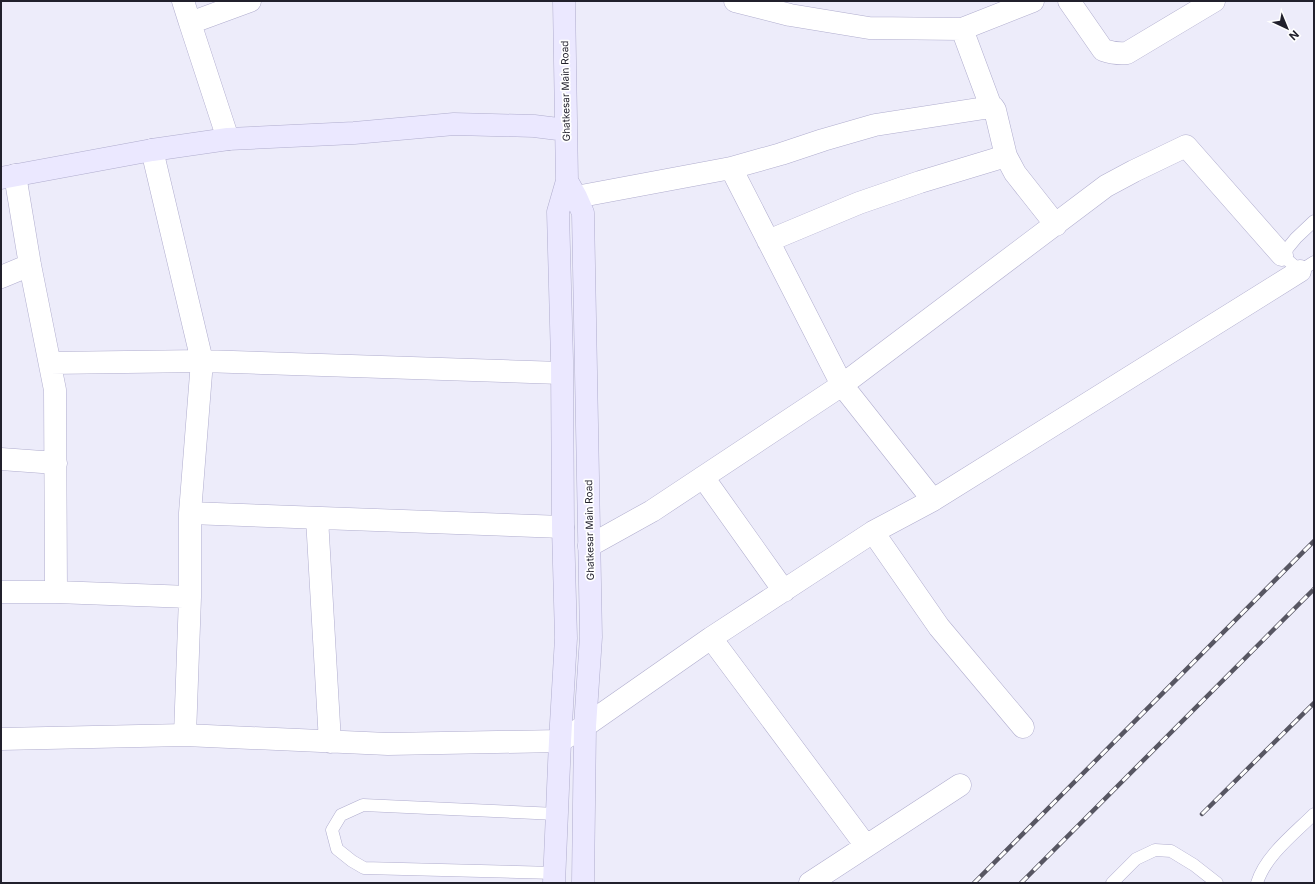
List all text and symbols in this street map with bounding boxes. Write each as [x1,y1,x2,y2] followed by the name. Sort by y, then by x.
[1267,8,1307,48] north arrow
[1286,27,1302,43] text: N
[558,41,572,141] street label: Ghatkesar Main Road
[582,480,596,580] street label: Ghatkesar Main Road

